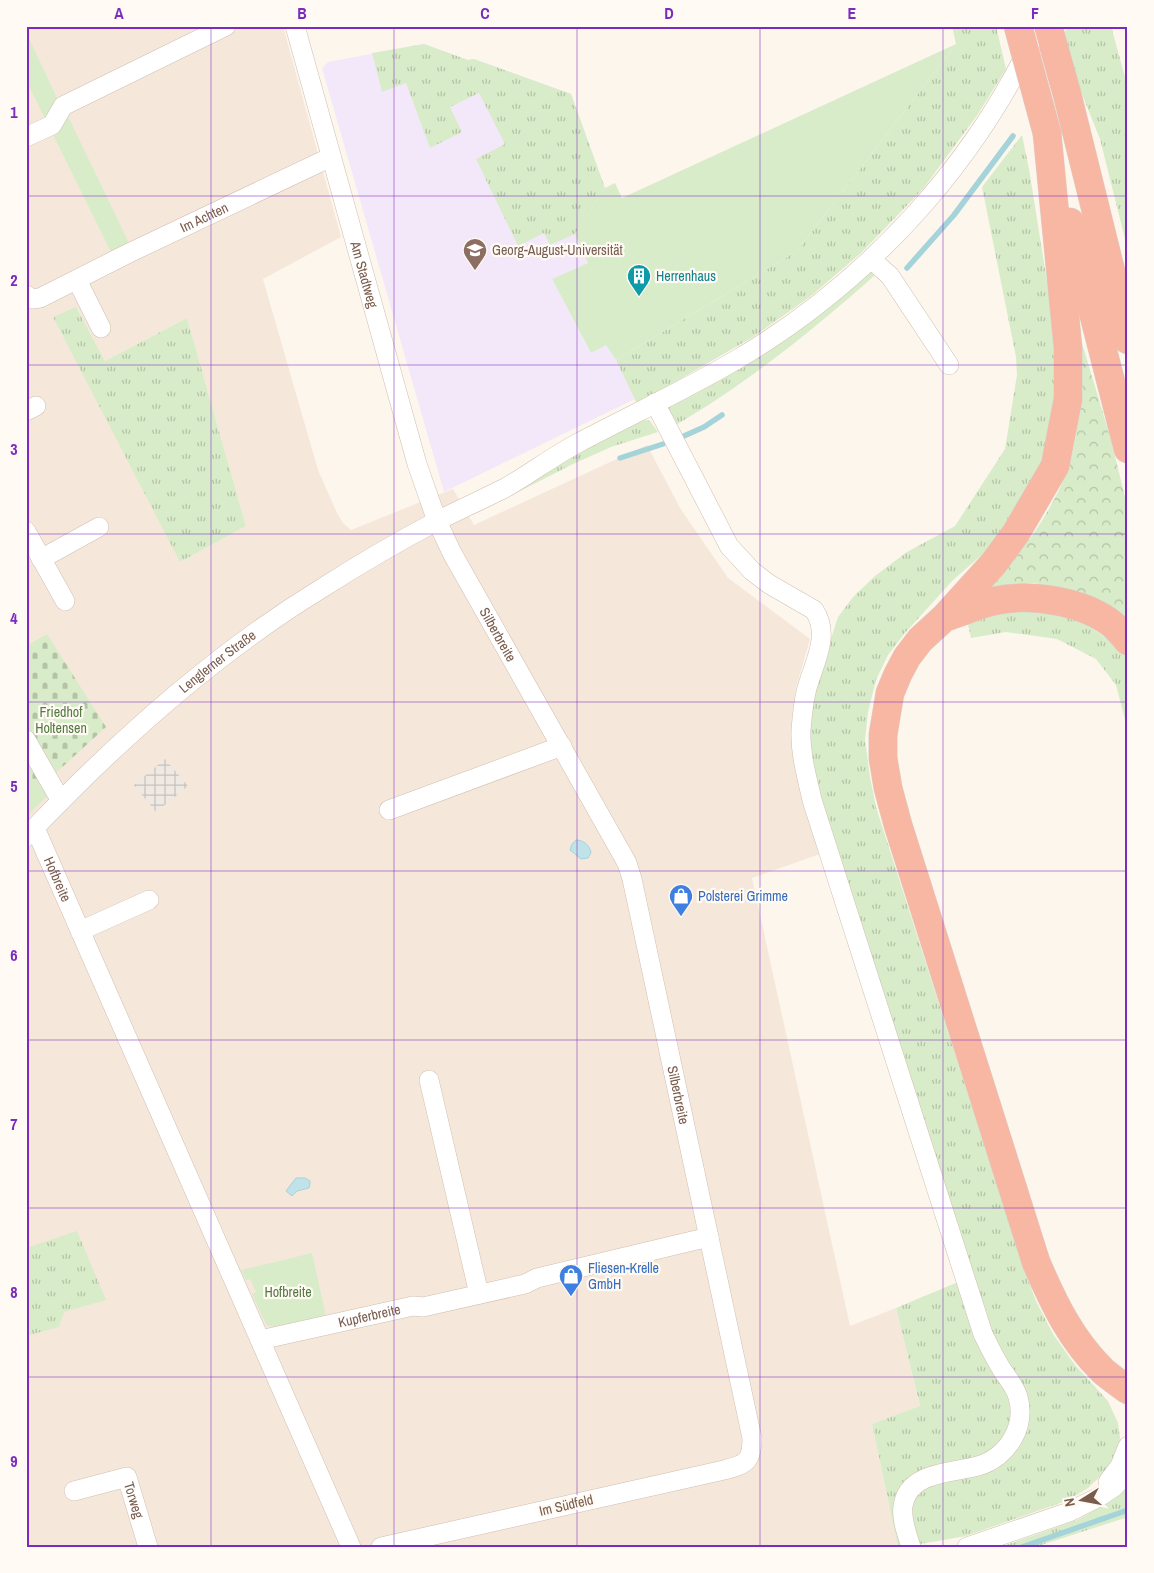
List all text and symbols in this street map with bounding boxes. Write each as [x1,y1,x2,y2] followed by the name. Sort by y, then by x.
[114,2,124,24] text: A
[297,2,307,24] text: B
[480,2,490,24] text: C
[664,2,674,24] text: D
[848,2,857,24] text: E
[1031,2,1039,24] text: F
[10,101,18,123] text: 1
[177,198,231,236] street label: Im Achten
[462,237,488,271] school or university icon: Georg-August-Universität
[346,238,382,310] street label: Am Stadtweg
[492,241,623,259] place label: Georg-August-Universität
[626,263,652,297] building icon: Herrenhaus
[656,267,716,285] place label: Herrenhaus
[10,269,18,291] text: 2
[10,438,18,460] text: 3
[476,604,520,665] street label: Silberbreite
[10,607,18,629] text: 4
[175,626,259,697] street label: Lenglerner Straße
[35,703,87,737] park label: Friedhof Holtensen
[10,775,18,797] text: 5
[40,854,75,905] street label: Hofbreite
[668,883,694,917] shop icon: Polsterei Grimme
[698,887,788,905] place label: Polsterei Grimme
[10,944,18,966] text: 6
[663,1064,693,1126] street label: Silberbreite
[10,1113,18,1135] text: 7
[588,1259,659,1293] place label: Fliesen-Krelle GmbH
[558,1263,584,1297] shop icon: Fliesen-Krelle GmbH
[10,1281,18,1303] text: 8
[264,1283,312,1301] park label: Hofbreite
[336,1300,402,1331] street label: Kupferbreite
[10,1450,18,1472] text: 9
[1056,1476,1106,1526] north arrow
[120,1480,148,1521] street label: Torweg
[537,1490,595,1520] street label: Im Südfeld
[1060,1497,1079,1508] text: N

